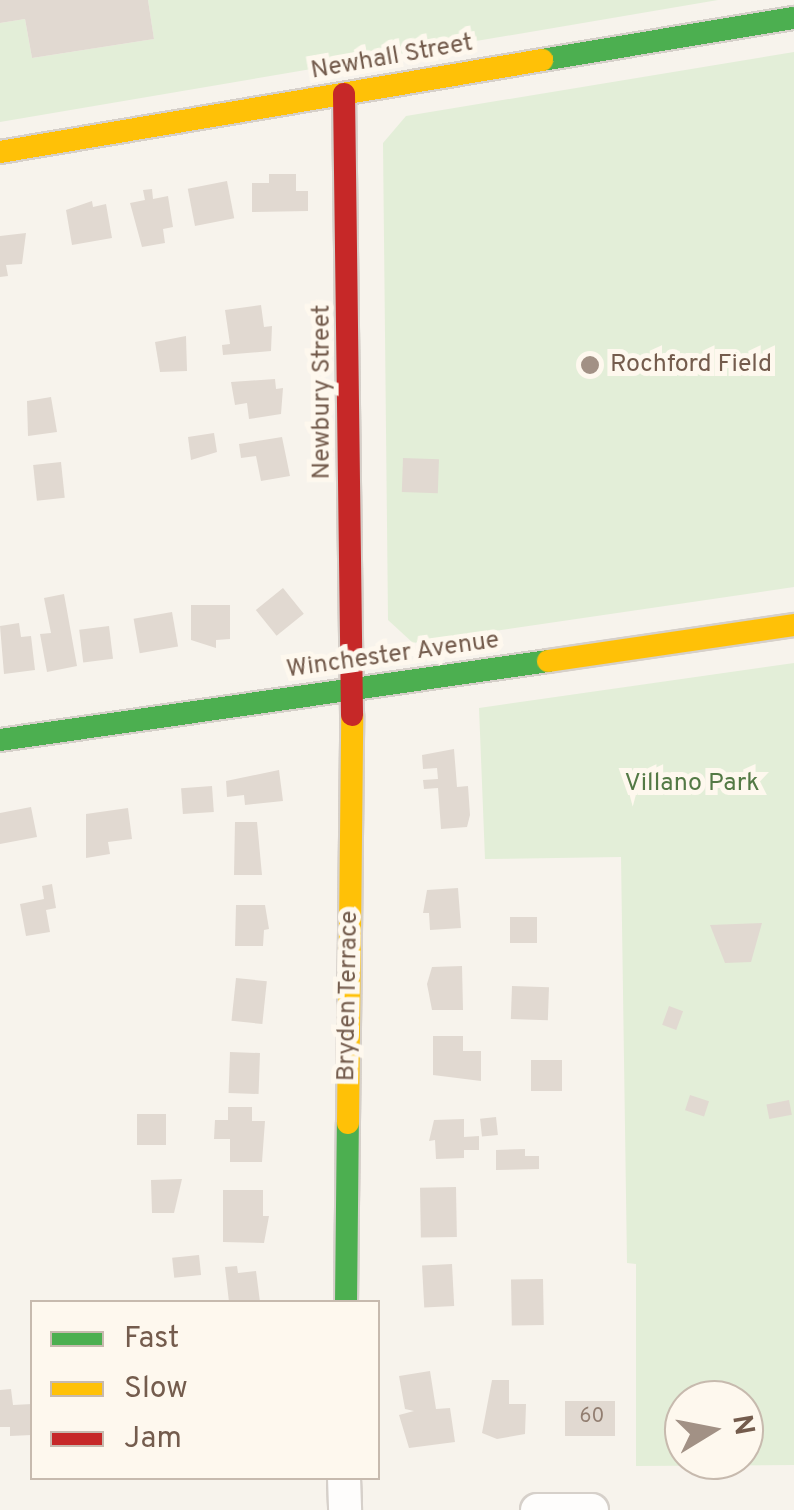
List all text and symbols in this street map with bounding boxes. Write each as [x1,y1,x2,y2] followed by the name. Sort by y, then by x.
[309,29,475,87] street label: Newhall Street
[308,305,338,479] street label: Newbury Street
[610,350,772,380] place label: Rochford Field
[579,354,601,376] marker: Rochford Field
[284,626,502,686] street label: Winchester Avenue
[624,769,760,799] park label: Villano Park
[333,910,365,1082] street label: Bryden Terrace
[30,1300,380,1480] legend
[124,1321,179,1358] text: Fast
[124,1371,188,1408] text: Slow
[664,1380,764,1480] north arrow
[580,1405,604,1429] house number: 60
[722,1412,761,1438] text: N
[124,1421,182,1458] text: Jam

